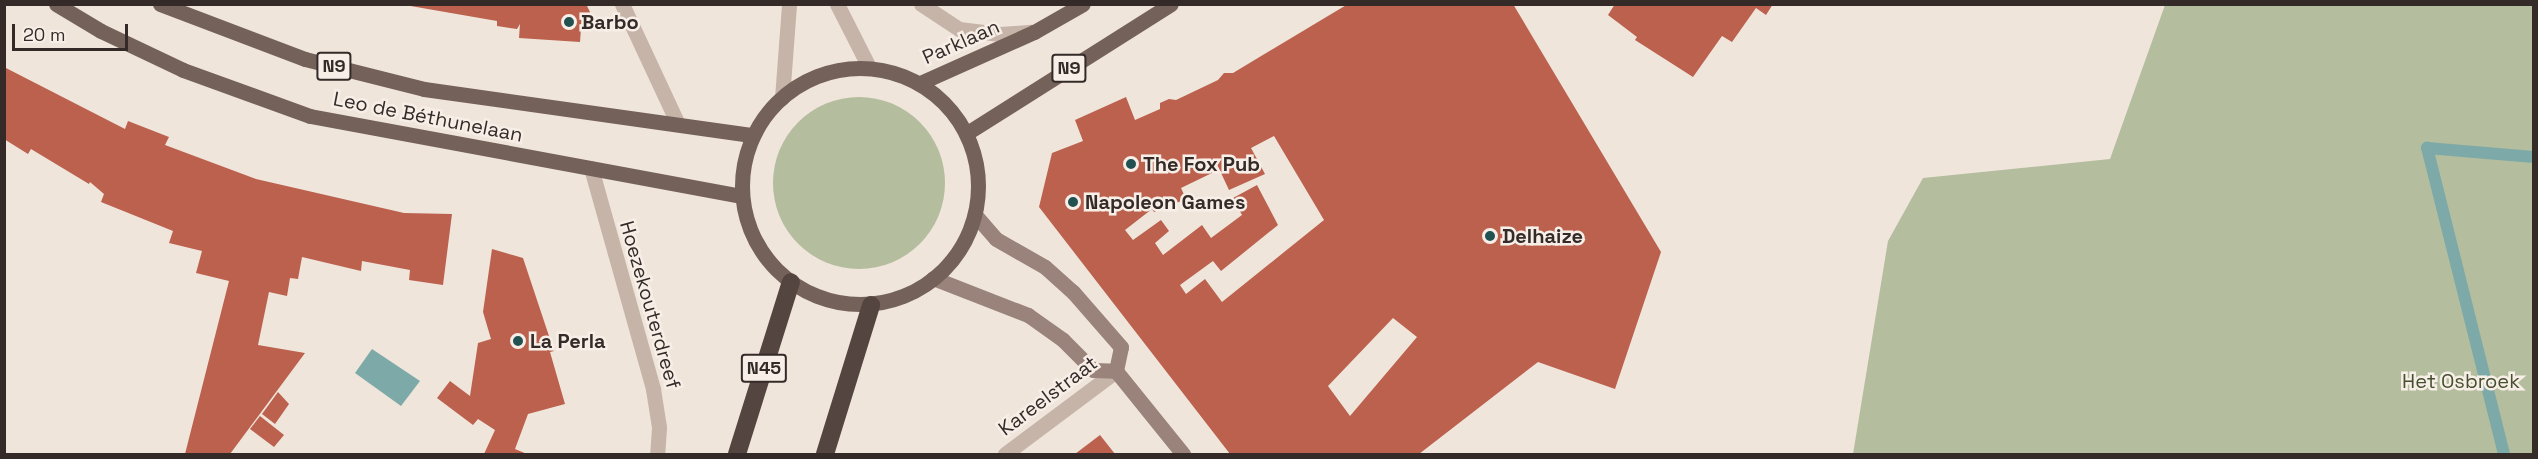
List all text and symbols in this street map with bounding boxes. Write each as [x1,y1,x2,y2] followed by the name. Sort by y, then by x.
[581,10,639,34] place label: Barbo
[15,12,130,50] scale bar
[919,14,1003,70] street label: Parklaan
[562,15,576,29] marker: Barbo
[23,23,66,46] text: 20 m
[316,51,352,81] road number: N9
[1051,53,1087,83] road number: N9
[331,87,525,147] street label: Leo de Béthunelaan
[1143,152,1260,176] place label: The Fox Pub
[1124,157,1138,171] marker: The Fox Pub
[1085,190,1245,214] place label: Napoleon Games
[1066,195,1080,209] marker: Napoleon Games
[615,218,685,392] street label: Hoezekouterdreef
[1502,224,1583,248] place label: Delhaize
[1483,229,1497,243] marker: Delhaize
[530,329,606,353] place label: La Perla
[511,334,525,348] marker: La Perla
[994,351,1102,441] street label: Kareelstraat
[740,353,788,383] road number: N45
[2402,369,2520,393] park label: Het Osbroek

